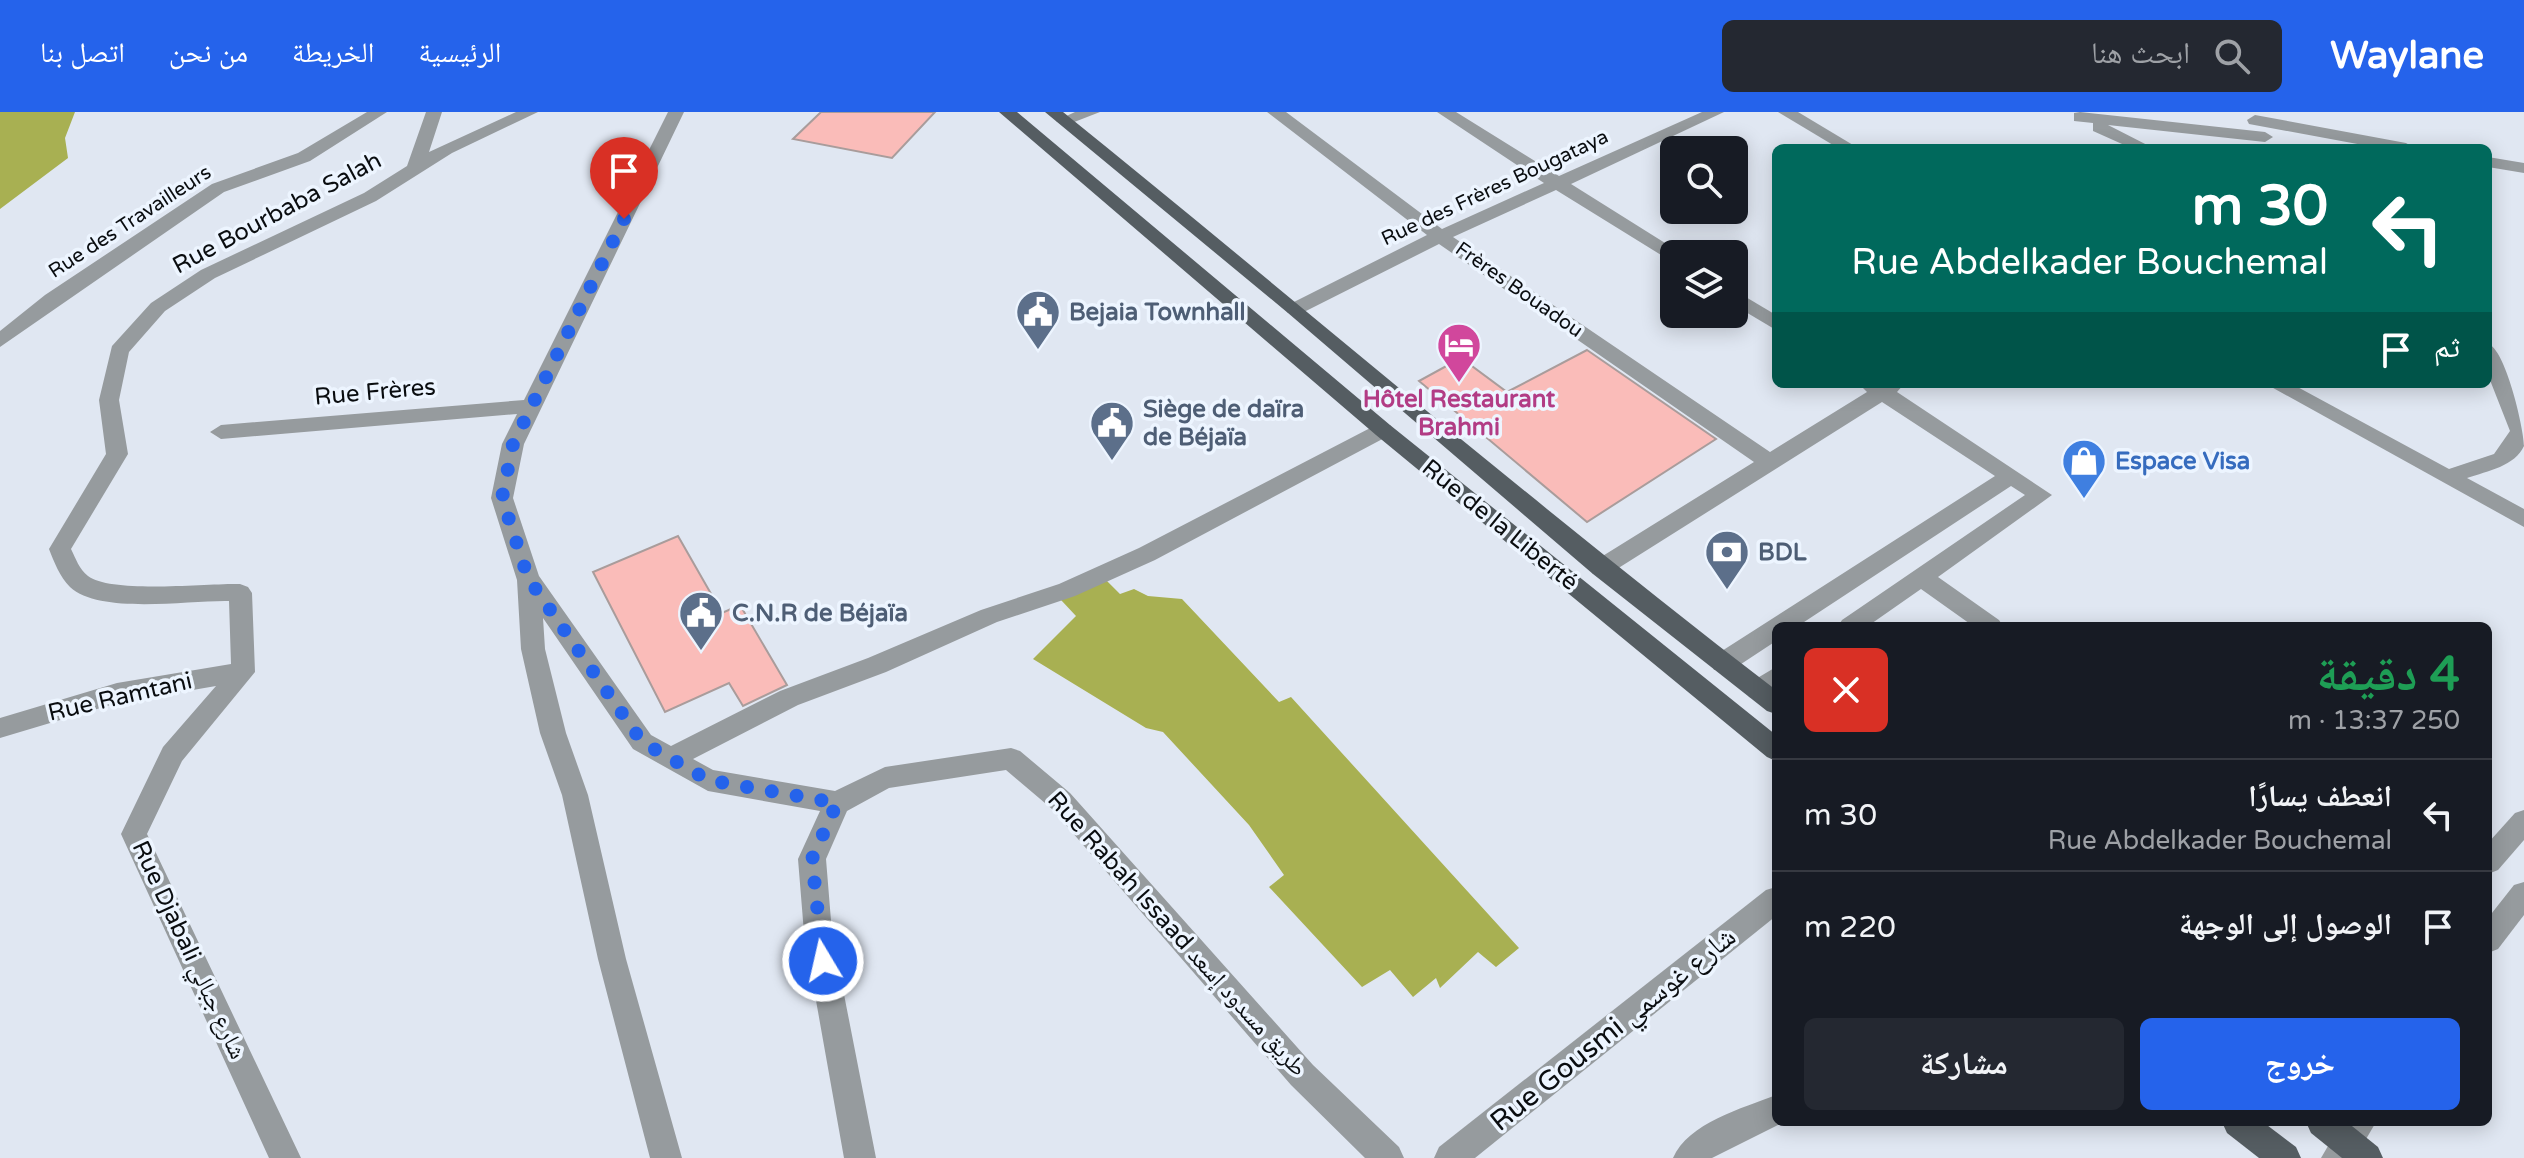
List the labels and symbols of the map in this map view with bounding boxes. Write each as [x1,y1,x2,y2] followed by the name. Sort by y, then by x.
[1378,125,1612,251] street label: Rue des Frères Bougataya
[590,137,658,219] pin
[168,146,386,280] street label: Rue Bourbaba Salah
[44,161,216,283] street label: Rue des Travailleurs
[1451,237,1587,343] street label: Frères Bouadou
[1014,288,1062,351] public building icon: Bejaia Townhall
[1069,298,1246,327] place label: Bejaia Townhall
[1435,321,1483,384] hotel icon: Hôtel Restaurant Brahmi
[313,372,437,412] street label: Rue Frères
[1363,385,1556,442] place label: Hôtel Restaurant Brahmi
[1143,395,1304,452] place label: Siège de daïra de Béjaïa
[1088,399,1136,462] public building icon: Siège de daïra de Béjaïa
[2060,437,2108,500] shop icon: Espace Visa
[2115,447,2250,476] place label: Espace Visa
[1416,453,1584,597] street label: Rue de la Liberté
[1703,528,1751,591] bank icon: BDL
[1758,538,1807,567] place label: BDL
[677,589,725,652] public building icon: C.N.R de Béjaïa
[732,599,908,628] place label: C.N.R de Béjaïa
[45,666,195,728] street label: Rue Ramtani
[1041,786,1313,1083] street label: Rue Rabah Issaad طريق مسدود إسعد
[122,836,252,1065] street label: Rue Djabali شارع جبالي
[781,919,865,1003] position arrow
[1483,920,1746,1142] street label: Rue Gousmi شارع غوسمي

